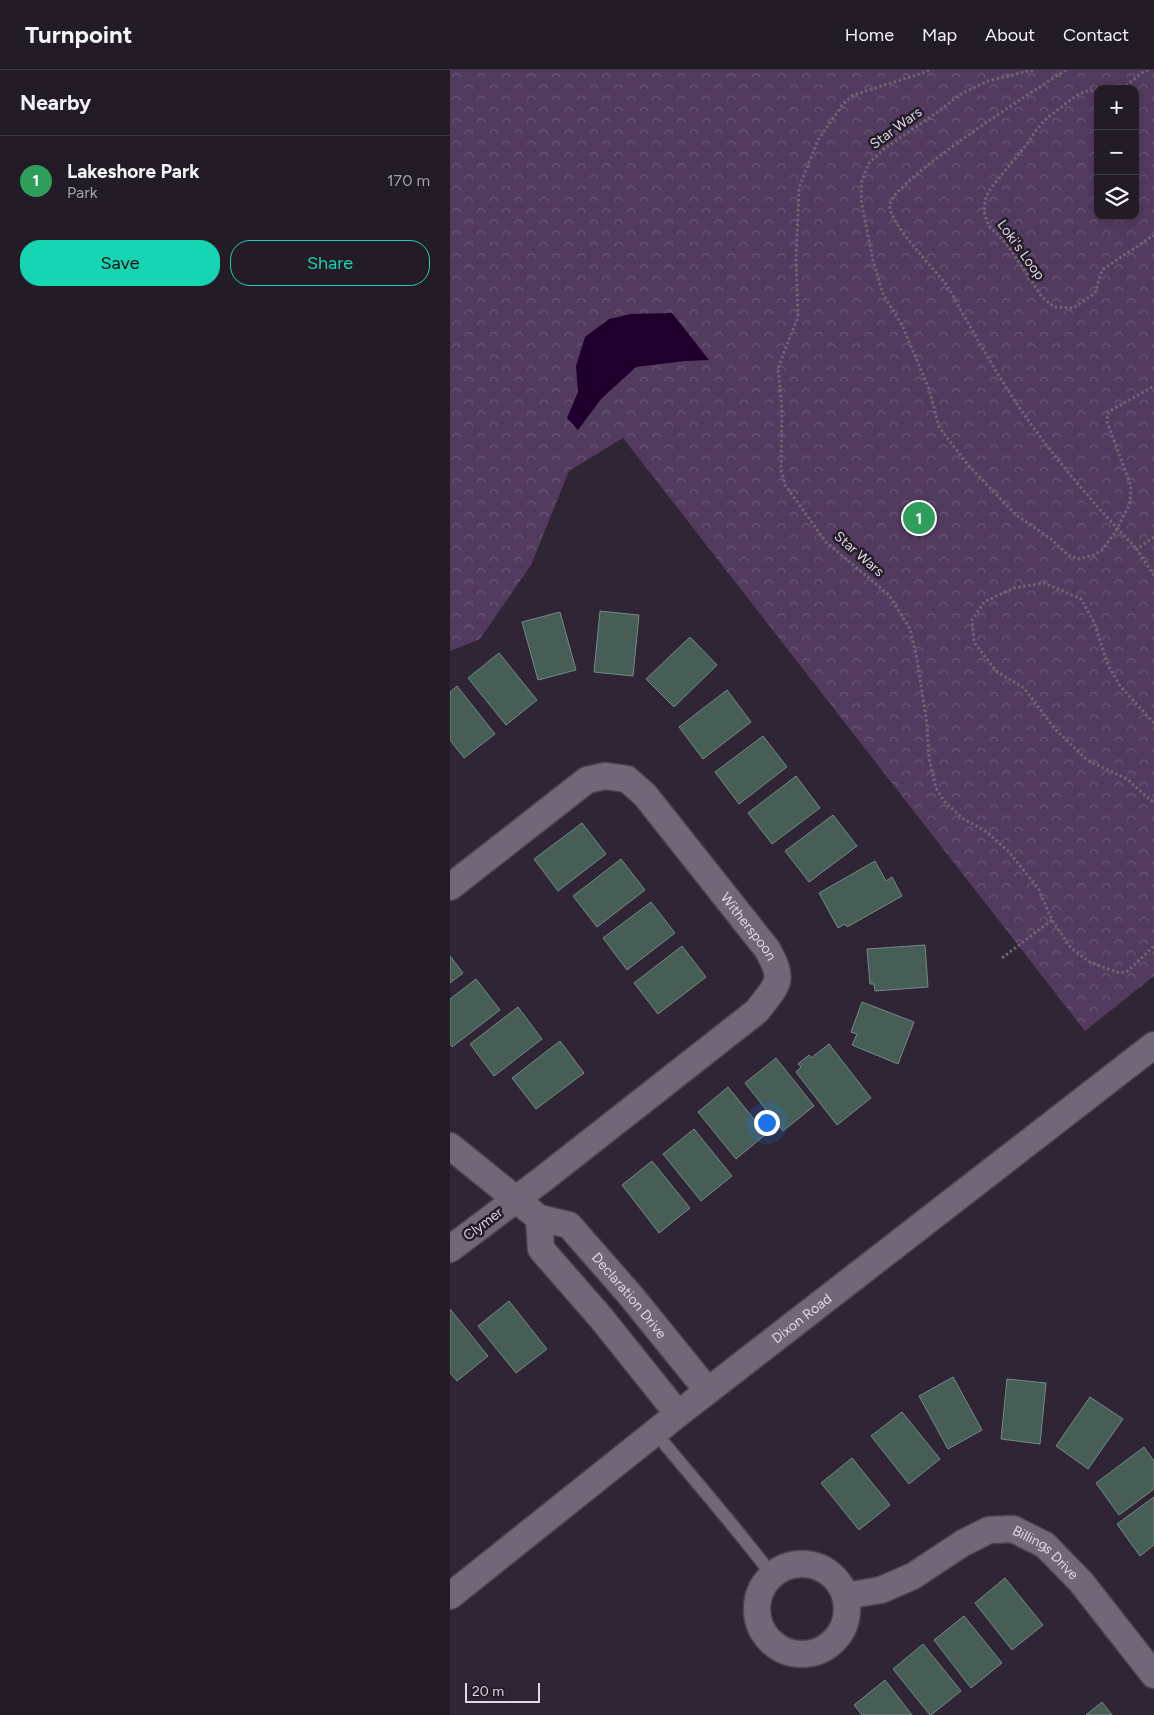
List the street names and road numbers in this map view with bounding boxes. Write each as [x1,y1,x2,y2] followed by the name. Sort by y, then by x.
[867,103,925,153] street label: Star Wars
[994,217,1048,283] street label: Loki's Loop
[831,528,887,580] street label: Star Wars
[717,889,780,964] street label: Witherspoon
[460,1204,506,1244] street label: Clymer
[588,1249,671,1342] street label: Declaration Drive
[768,1290,835,1347] street label: Dixon Road
[1010,1522,1082,1583] street label: Billings Drive

